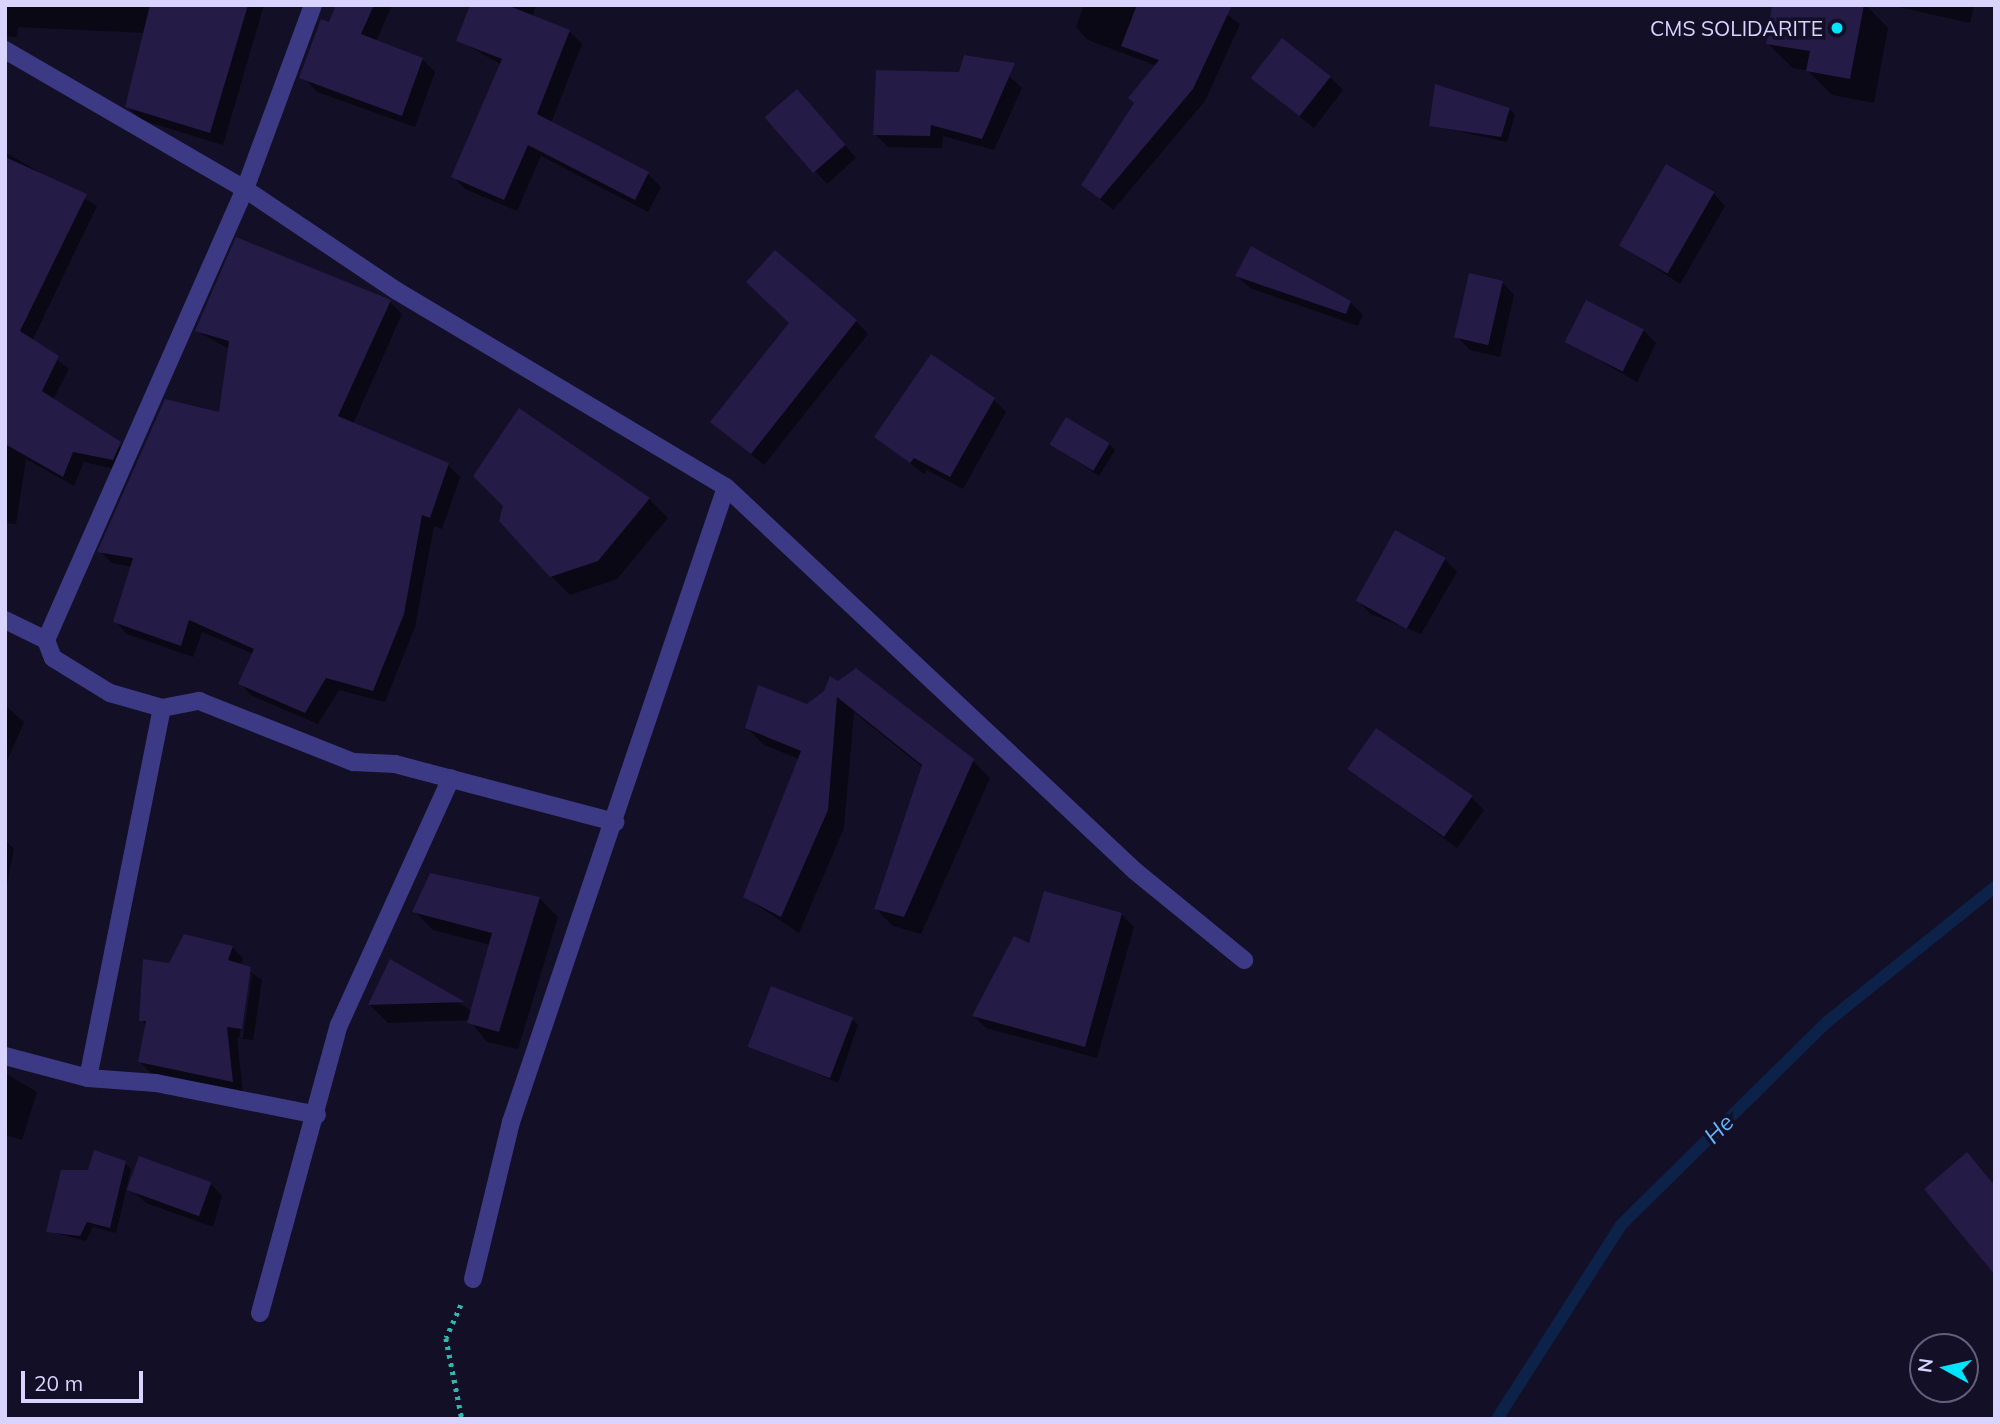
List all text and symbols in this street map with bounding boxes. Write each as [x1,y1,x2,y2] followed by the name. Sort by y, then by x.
[1650,15,1823,41] place label: CMS SOLIDARITE
[1829,20,1845,36] marker: CMS SOLIDARITE
[1699,1109,1739,1149] water label: He
[1909,1333,1979,1403] north arrow
[1912,1357,1938,1374] text: N
[24,1358,147,1402] scale bar
[34,1370,83,1396] text: 20 m

